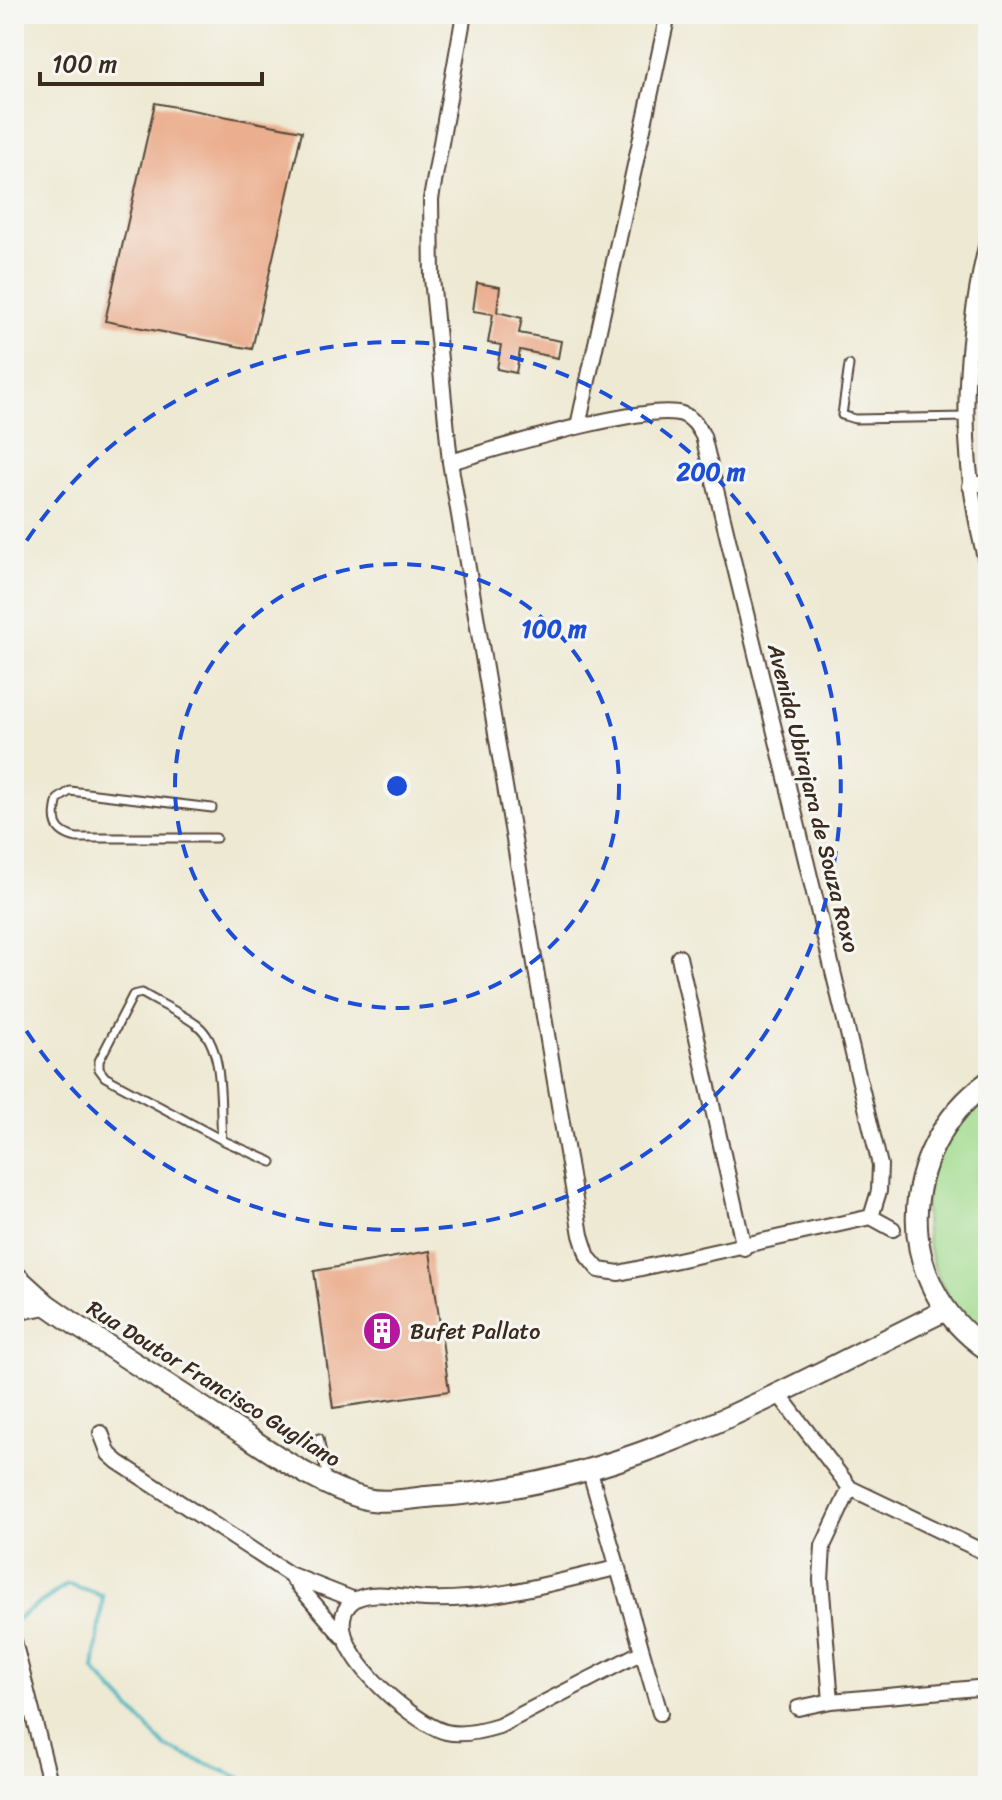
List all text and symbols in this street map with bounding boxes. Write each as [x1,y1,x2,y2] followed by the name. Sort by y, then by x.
[40,36,262,86] scale bar
[52,43,117,85] text: 100 m
[676,451,746,493] text: 200 m
[521,608,587,650] text: 100 m
[756,638,871,957] street label: Avenida Ubirajara de Souza Roxo
[383,772,411,800] centre of rings
[79,1289,349,1478] street label: Rua Doutor Francisco Gugliano
[361,1310,403,1352] building icon: Bufet Pallato
[410,1312,540,1351] place label: Bufet Pallato

